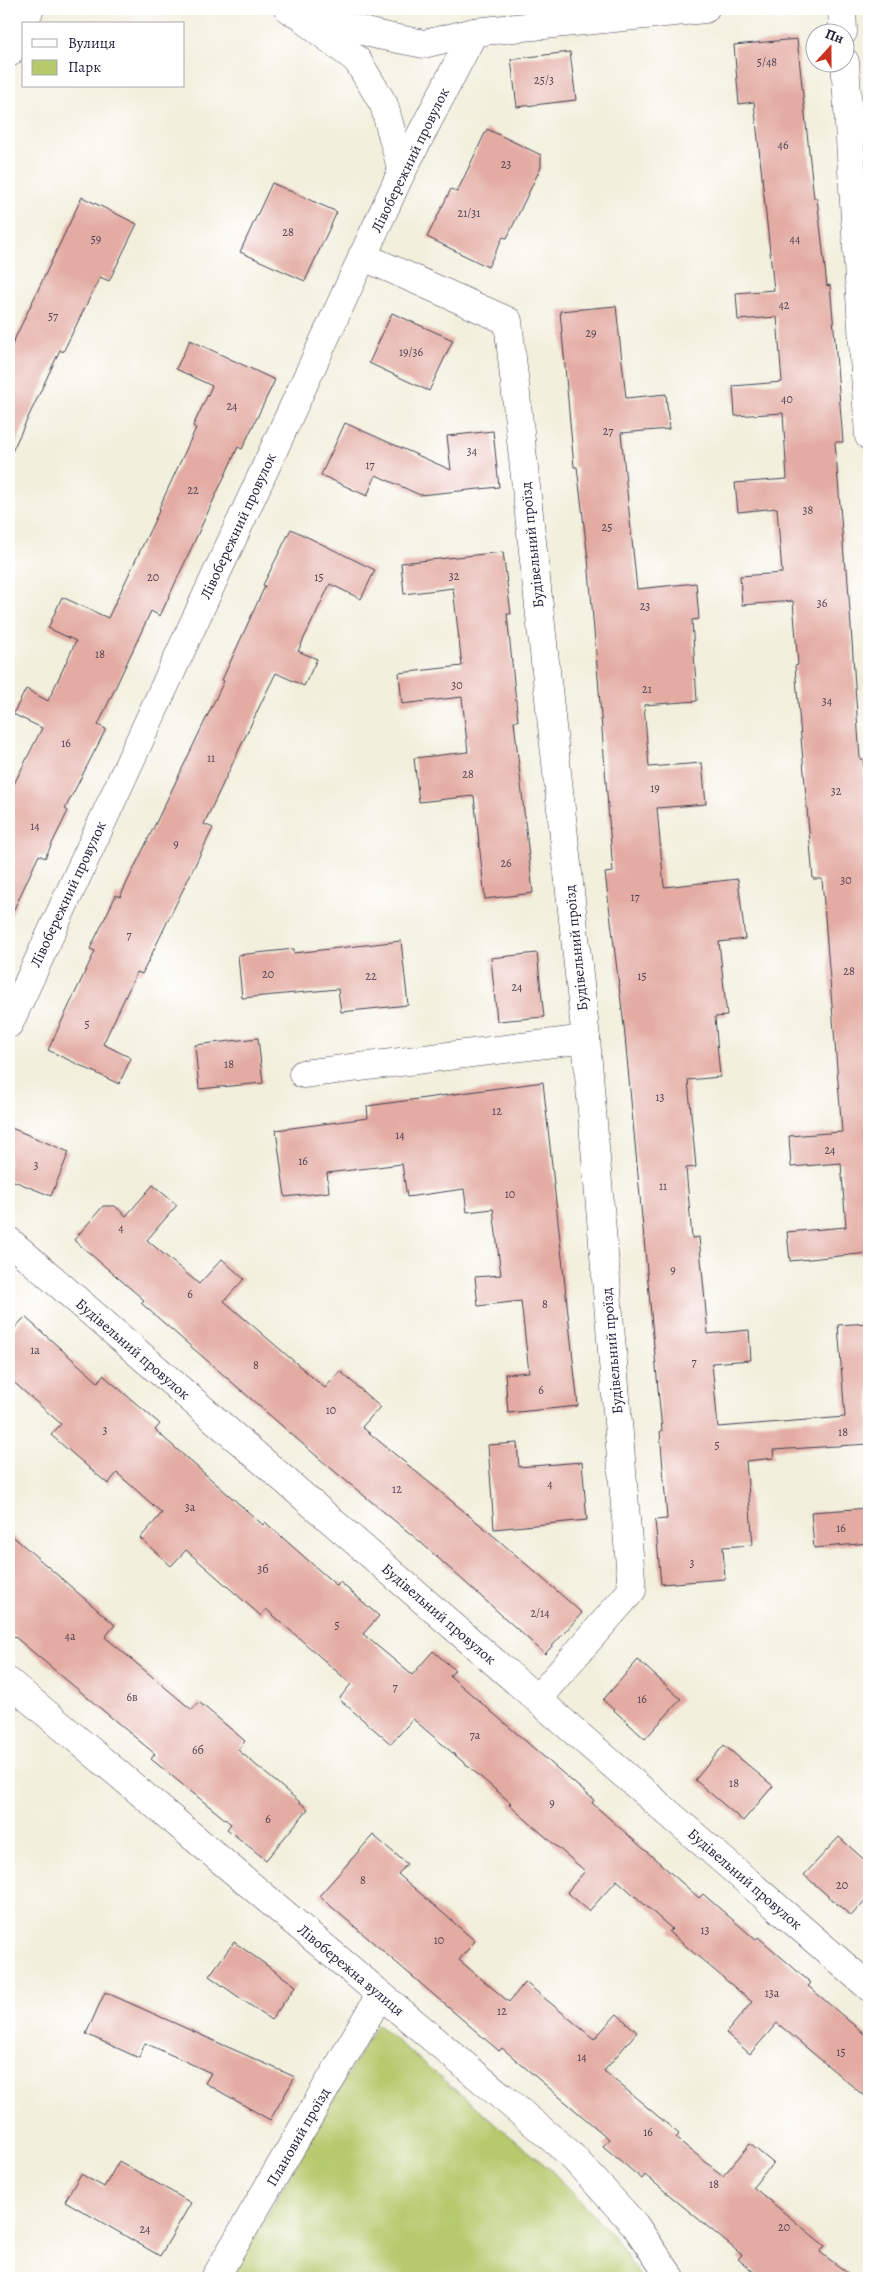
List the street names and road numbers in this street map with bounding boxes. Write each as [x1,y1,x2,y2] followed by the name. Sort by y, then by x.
[366,84,454,236] street label: Лівобережний провулок
[195,450,281,602] street label: Лівобережний провулок
[515,481,549,609] street label: Будівельний проїзд
[25,818,111,970] street label: Лівобережний провулок
[559,884,593,1012] street label: Будівельний проїзд
[597,1287,627,1415] street label: Будівельний проїзд
[72,1294,195,1404] street label: Будівельний провулок
[378,1559,501,1669] street label: Будівельний провулок
[684,1824,807,1934] street label: Будівельний провулок
[293,1919,409,2021] street label: Лівобережна вулиця
[262,2084,334,2190] street label: Плановий проїзд

